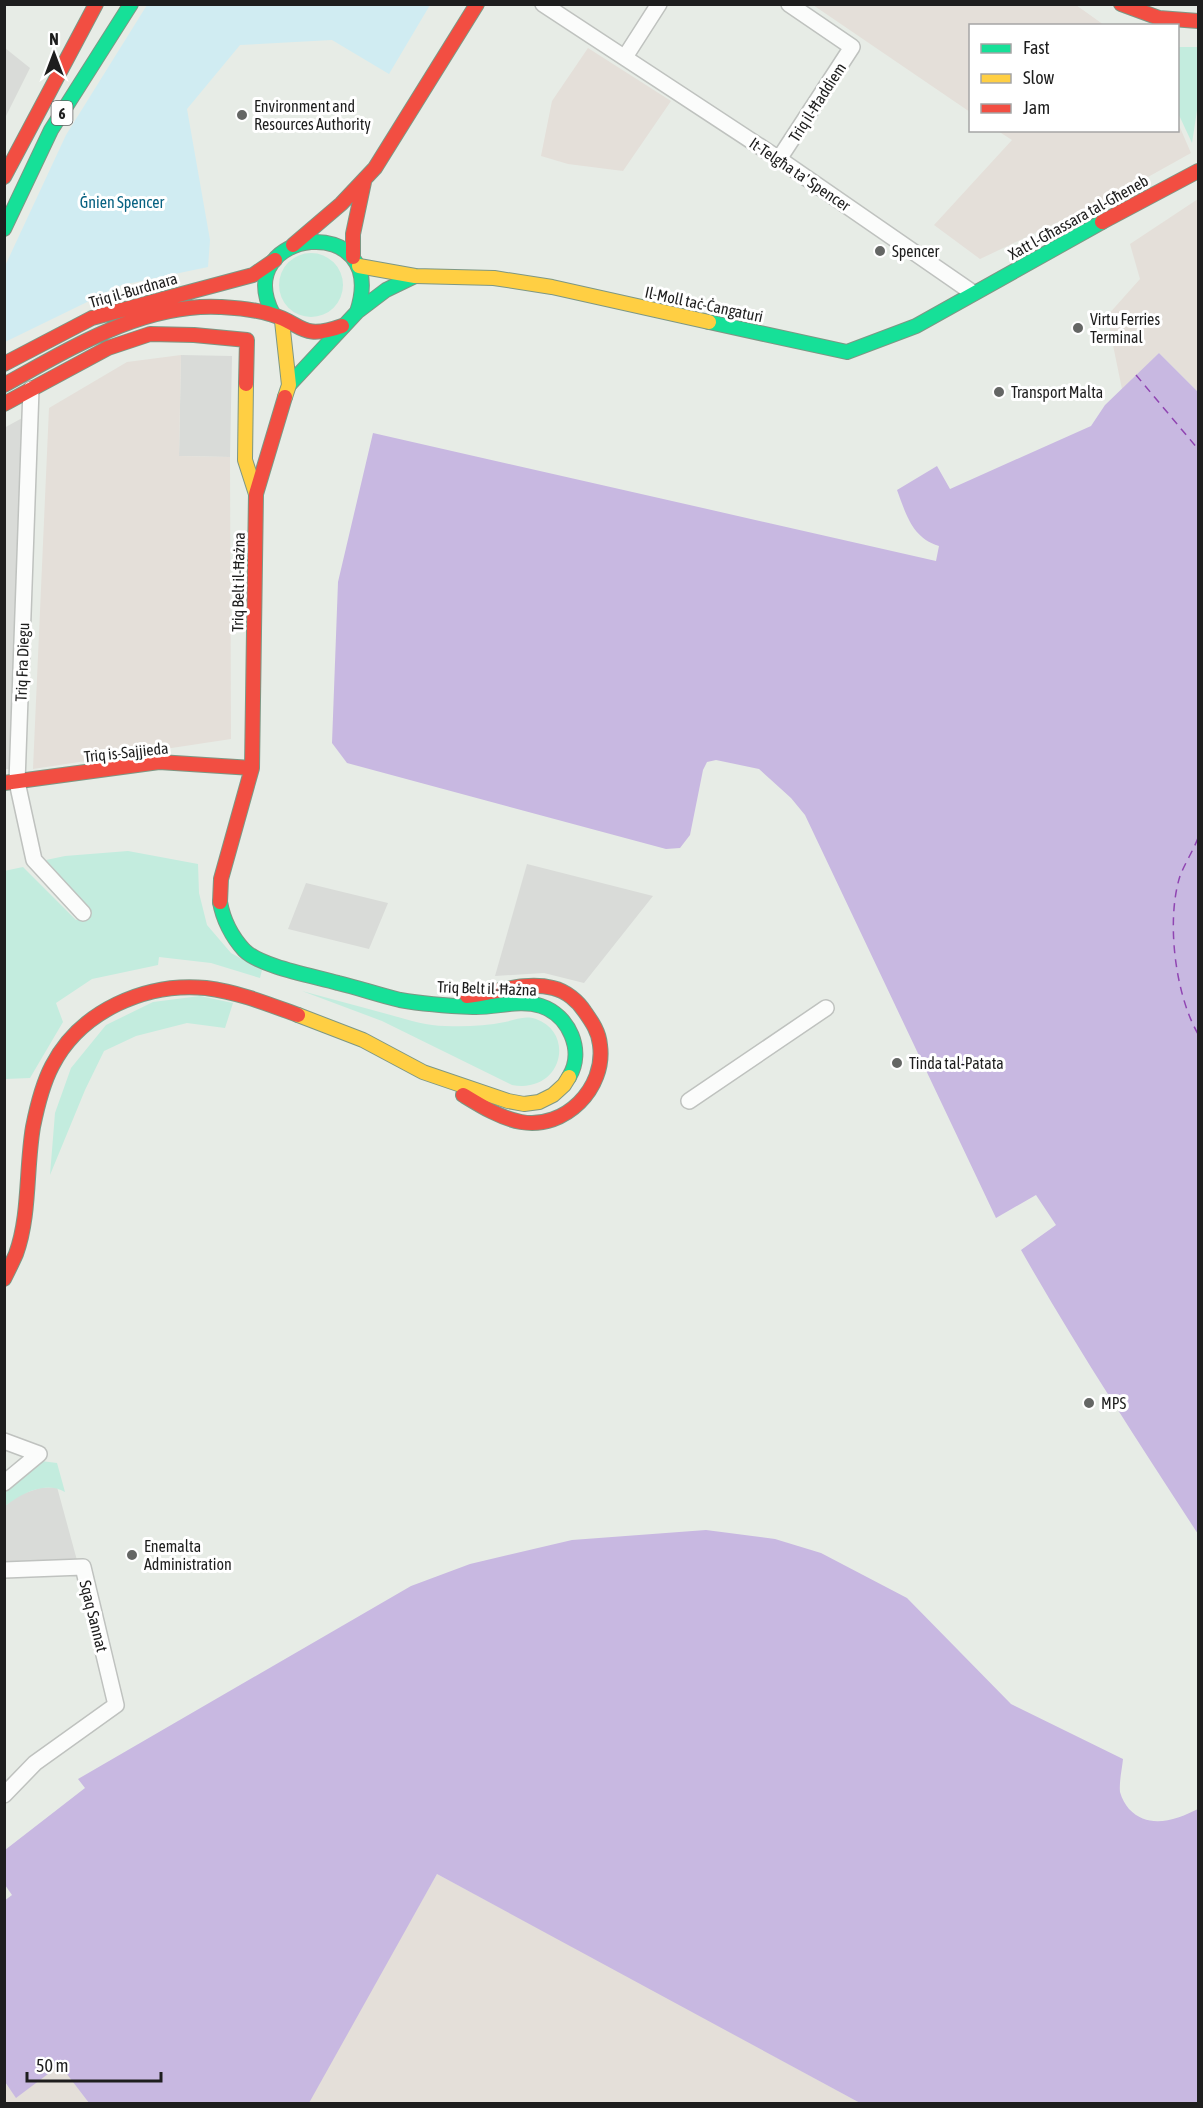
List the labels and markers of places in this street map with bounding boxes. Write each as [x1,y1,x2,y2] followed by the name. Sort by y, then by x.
[254,97,371,134] place label: Environment and Resources Authority
[235,108,249,122] marker: Environment and Resources Authority
[892,242,940,261] place label: Spencer
[873,244,887,258] marker: Spencer
[1090,310,1160,346] place label: Virtu Ferries Terminal
[1071,321,1085,335] marker: Virtu Ferries Terminal
[1011,383,1103,402] place label: Transport Malta
[992,385,1006,399] marker: Transport Malta
[909,1054,1004,1072] place label: Tinda tal-Patata
[890,1056,904,1070] marker: Tinda tal-Patata
[1101,1394,1127,1412] place label: MPS
[1082,1396,1096,1410] marker: MPS
[144,1537,232,1573] place label: Enemalta Administration
[125,1548,139,1562] marker: Enemalta Administration

